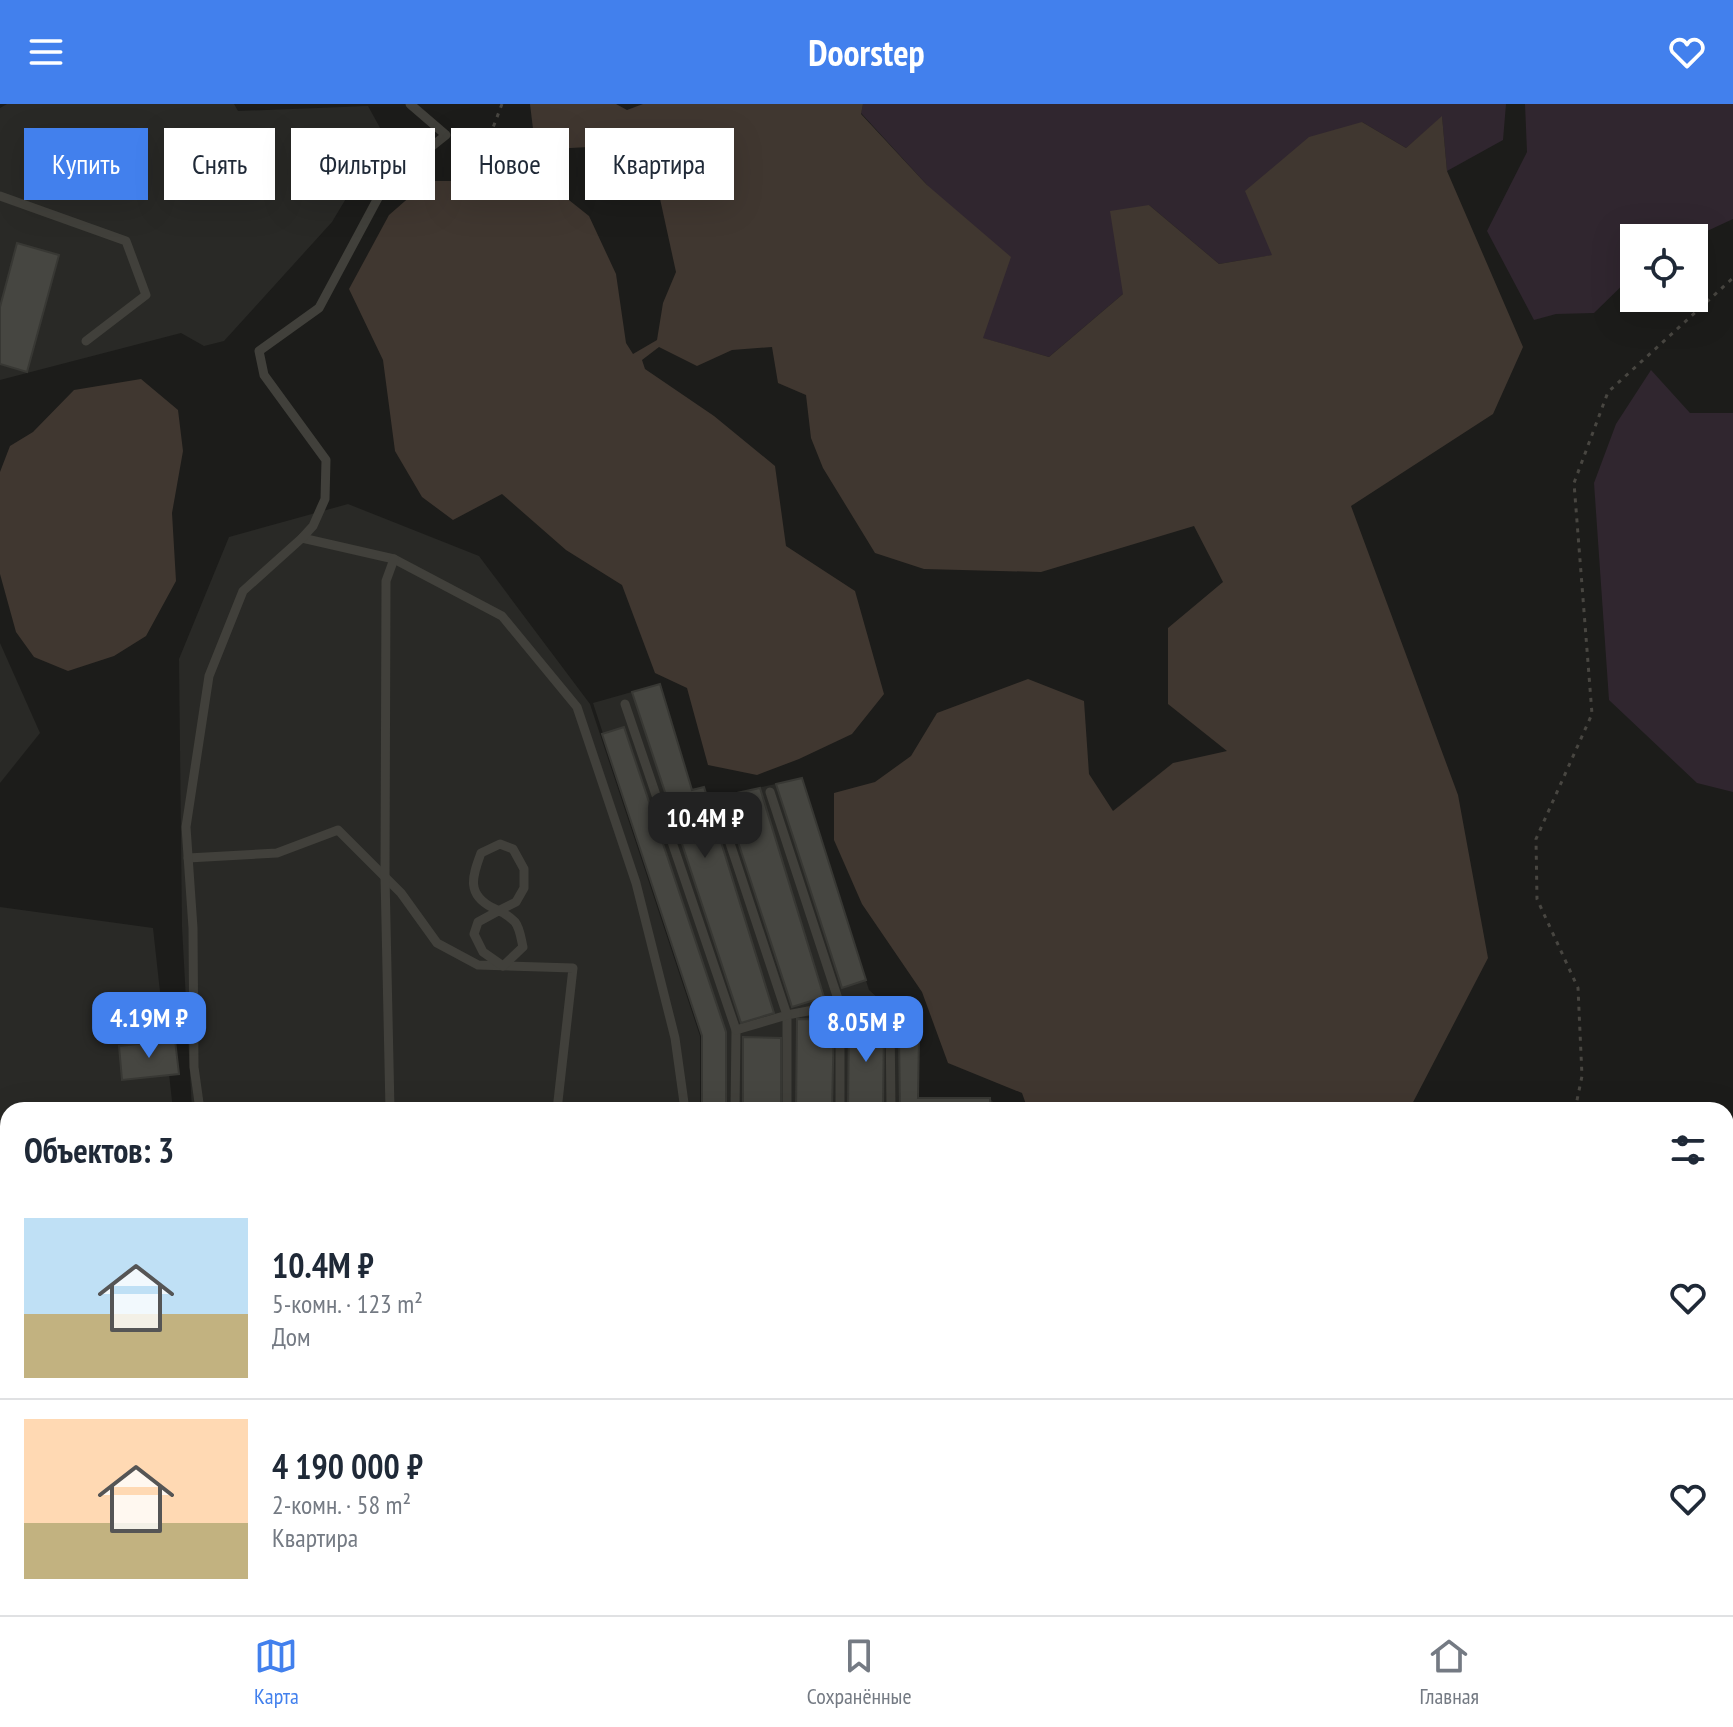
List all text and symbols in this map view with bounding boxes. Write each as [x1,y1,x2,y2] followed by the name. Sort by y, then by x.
[808,29,925,76] text: Doorstep
[24,30,68,74] icon: menu
[1665,30,1709,74] icon: heart
[24,128,148,200] chip: Купить
[164,128,275,200] chip: Снять
[291,128,435,200] chip: Фильтры
[451,128,569,200] chip: Новое
[585,128,734,200] chip: Квартира
[1620,224,1708,312] map controls
[1620,224,1708,312] button: locate
[631,792,779,860] pin: 10.4M ₽
[666,801,744,834] text: 10.4M ₽
[75,992,223,1060] pin: 4.19M ₽
[792,996,940,1064] pin: 8.05M ₽
[110,1001,188,1034] text: 4.19M ₽
[827,1005,905,1038] text: 8.05M ₽
[24,1128,174,1172] text: Объектов: 3
[1666,1128,1710,1172] icon: filters
[272,1243,374,1287] text: 10.4M ₽
[88,1250,184,1346] icon: home
[1666,1276,1710,1320] icon: heart
[272,1287,423,1320] text: 5-комн. · 123 m²
[272,1320,310,1353] text: Дом
[272,1444,423,1488] text: 4 190 000 ₽
[88,1451,184,1547] icon: home
[1666,1477,1710,1521] icon: heart
[272,1488,411,1521] text: 2-комн. · 58 m²
[272,1521,358,1554] text: Квартира
[254,1634,299,1710] tab: Карта
[807,1634,912,1710] tab: Сохранённые
[1420,1634,1479,1710] tab: Главная

